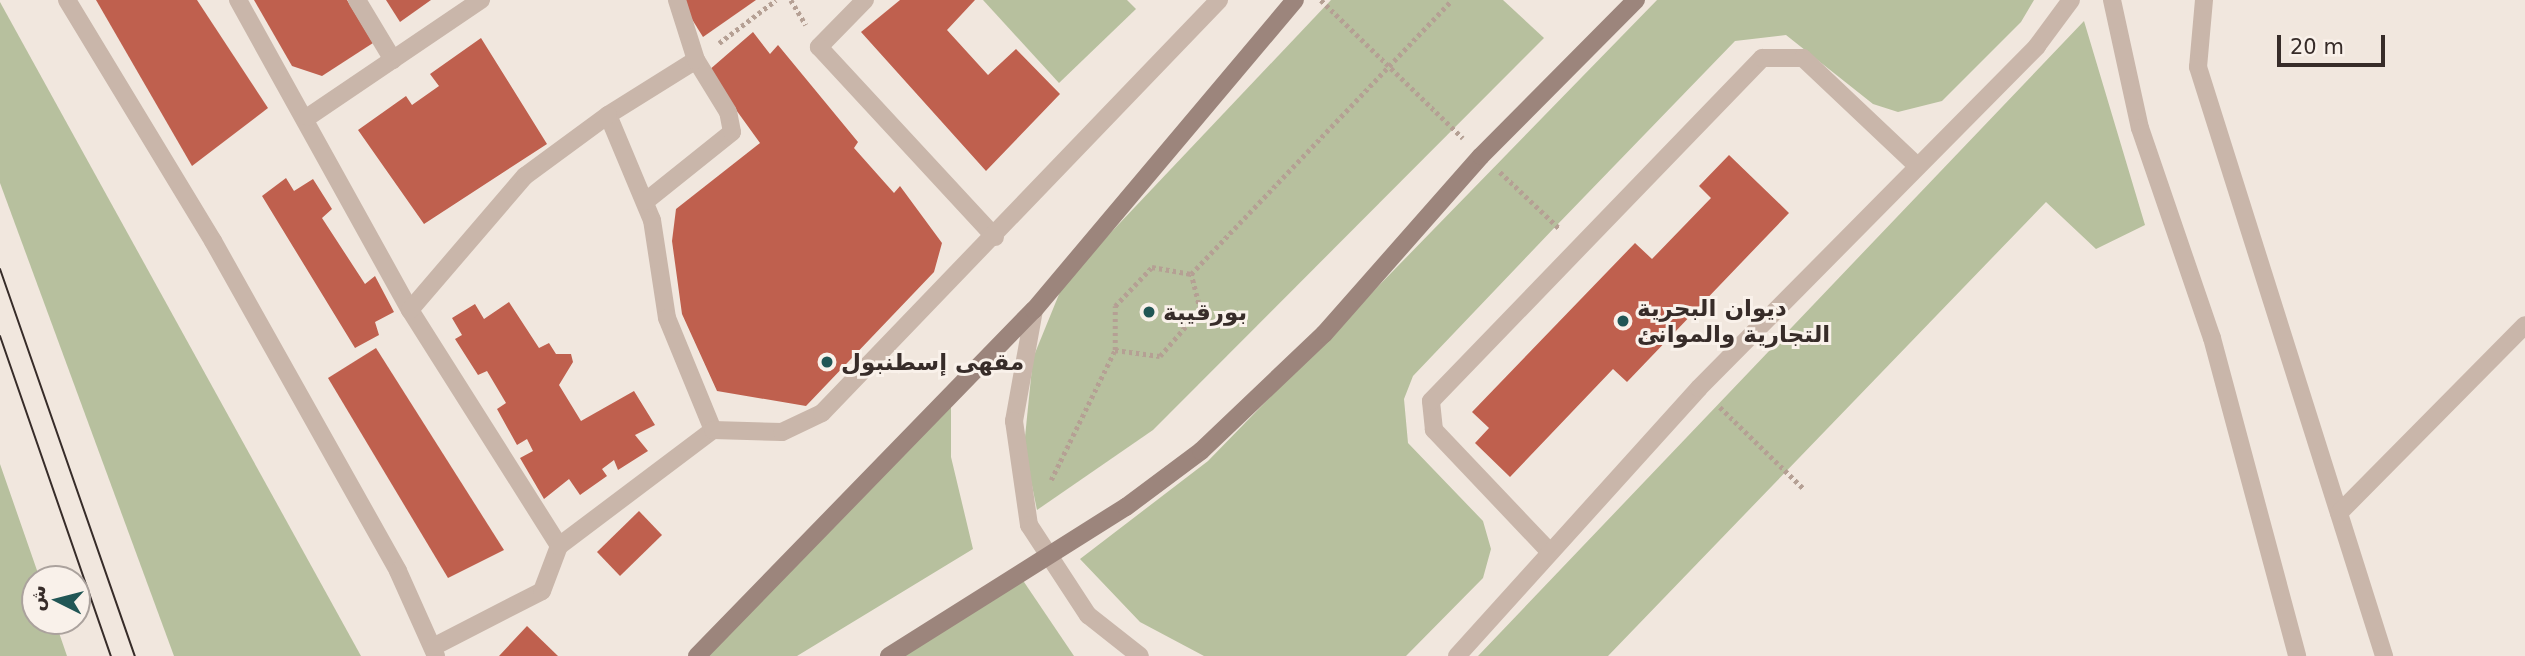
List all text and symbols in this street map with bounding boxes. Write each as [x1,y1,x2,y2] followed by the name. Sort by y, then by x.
[2280,21,2388,65] scale bar
[2290,35,2344,59] text: 20 m
[1637,294,1830,348] place label: ديوان البحرية التجارية والموانئ
[1163,298,1247,326] place label: بورقيبة
[1141,304,1157,320] marker: بورقيبة
[1615,313,1631,329] marker: ديوان البحرية التجارية والموانئ
[841,348,1024,376] place label: مقهى إسطنبول
[819,354,835,370] marker: مقهى إسطنبول
[21,565,91,635] north arrow
[25,584,49,612] text: ش

